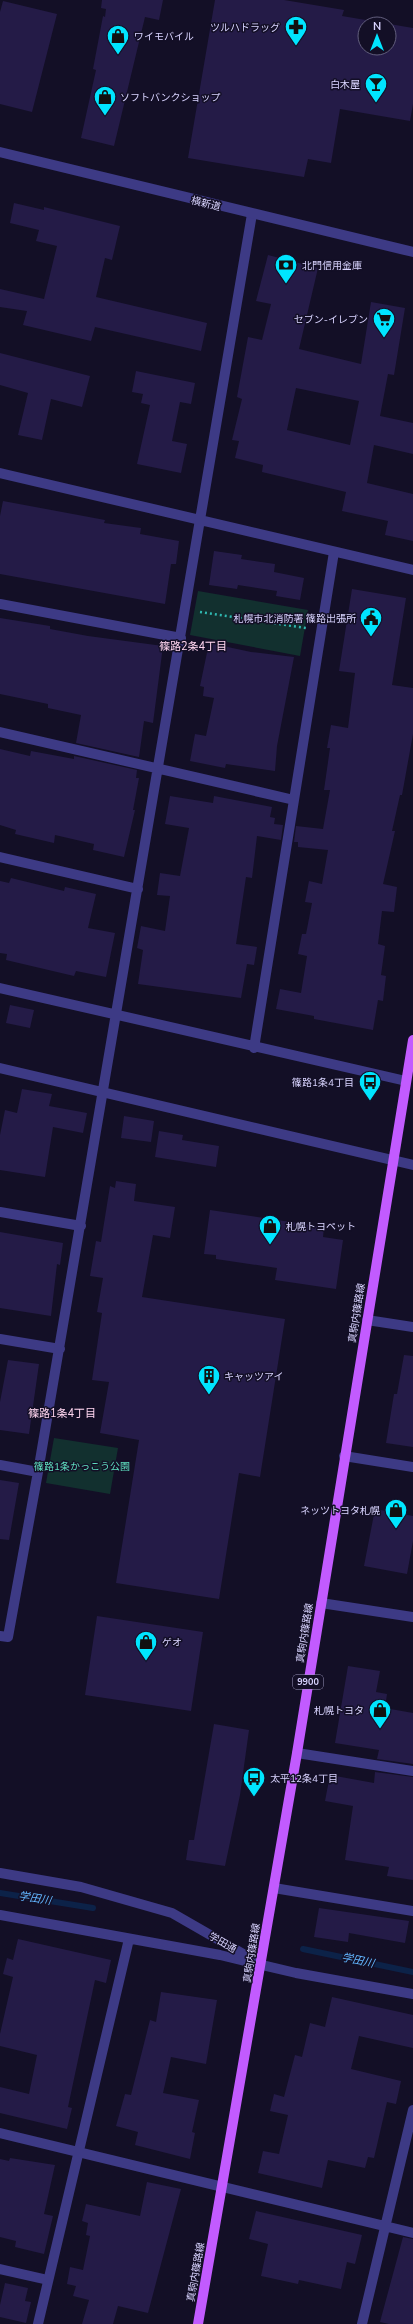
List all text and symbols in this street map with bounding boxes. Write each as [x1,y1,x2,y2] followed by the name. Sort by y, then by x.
[283,14,309,47] pharmacy icon: ツルハドラッグ
[357,16,397,56] north arrow
[373,19,381,34] text: N
[210,21,280,35] place label: ツルハドラッグ
[105,23,131,56] shop icon: ワイモバイル
[134,30,194,44] place label: ワイモバイル
[363,71,389,104] bar icon: 白木屋
[330,78,360,92] place label: 白木屋
[92,84,118,117] shop icon: ソフトバンクショップ
[120,91,221,105] place label: ソフトバンクショップ
[190,194,222,214] street label: 横新道
[273,252,299,285] bank icon: 北門信用金庫
[302,259,362,273] place label: 北門信用金庫
[371,306,397,339] supermarket icon: セブン-イレブン
[294,313,368,327] place label: セブン-イレブン
[358,605,384,638] public building icon: 札幌市北消防署 篠路出張所
[233,612,356,626] place label: 札幌市北消防署 篠路出張所
[159,639,227,654] district label: 篠路2条4丁目
[357,1069,383,1102] bus stop icon: 篠路1条4丁目
[292,1076,354,1090] place label: 篠路1条4丁目
[257,1213,283,1246] shop icon: 札幌トヨペット
[286,1220,356,1234] place label: 札幌トヨペット
[345,1282,369,1344] street label: 真駒内篠路線
[196,1363,222,1396] building icon: キャッツアイ
[224,1370,284,1384] place label: キャッツアイ
[28,1406,96,1421] district label: 篠路1条4丁目
[34,1460,130,1474] park label: 篠路1条かっこう公園
[383,1497,409,1530] shop icon: ネッツトヨタ札幌
[300,1504,380,1518] place label: ネッツトヨタ札幌
[293,1602,317,1664] street label: 真駒内篠路線
[133,1629,159,1662] shop icon: ゲオ
[162,1636,182,1650] place label: ゲオ
[293,1675,323,1689] road number: 9900
[367,1697,393,1730] shop icon: 札幌トヨタ
[314,1704,364,1718] place label: 札幌トヨタ
[241,1765,267,1798] bus stop icon: 太平12条4丁目
[270,1772,338,1786] place label: 太平12条4丁目
[17,1889,53,1909] water label: 学田川
[240,1922,264,1984] street label: 真駒内篠路線
[206,1929,239,1956] street label: 学田通
[340,1950,377,1971] water label: 学田川
[184,2241,208,2303] street label: 真駒内篠路線

